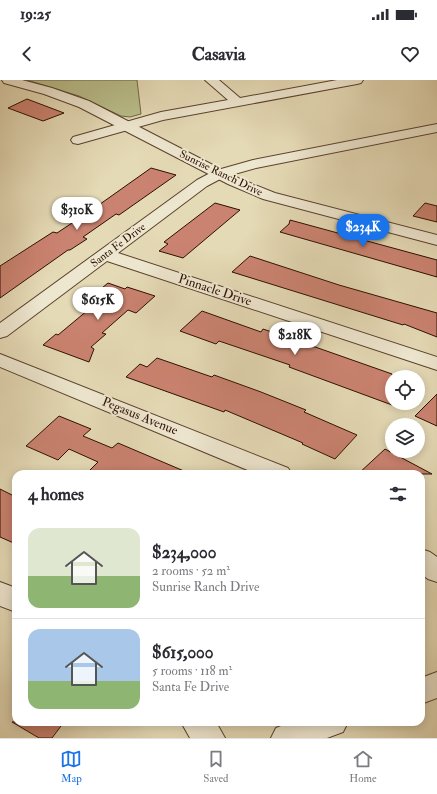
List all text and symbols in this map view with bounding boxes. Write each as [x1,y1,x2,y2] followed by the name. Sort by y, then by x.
[20,5,51,24] text: 19:25
[16,43,38,65] icon: back
[192,43,245,66] text: Casavia
[399,43,421,65] icon: heart
[177,147,265,199] street label: Sunrise Ranch Drive
[49,197,105,231] pin: $310K
[61,202,93,218] text: $310K
[335,214,391,248] pin: $234K
[346,219,381,235] text: $234K
[88,220,148,270] street label: Santa Fe Drive
[176,271,254,310] street label: Pinnacle Drive
[70,287,126,321] pin: $615K
[81,292,115,308] text: $615K
[267,322,323,356] pin: $218K
[278,327,312,343] text: $218K
[385,370,425,458] map controls
[385,370,425,410] button: locate
[100,394,181,439] street label: Pegasus Avenue
[385,418,425,458] button: layers
[387,483,409,505] icon: filters
[28,484,84,505] text: 4 homes
[152,542,216,563] text: $234,000
[60,544,108,592] icon: home
[152,563,230,579] text: 2 rooms · 52 m²
[152,579,259,595] text: Sunrise Ranch Drive
[152,642,214,663] text: $615,000
[60,645,108,693] icon: home
[152,663,232,679] text: 5 rooms · 118 m²
[152,679,229,695] text: Santa Fe Drive
[60,748,82,785] tab: Map
[203,748,228,785] tab: Saved
[349,748,377,785] tab: Home

